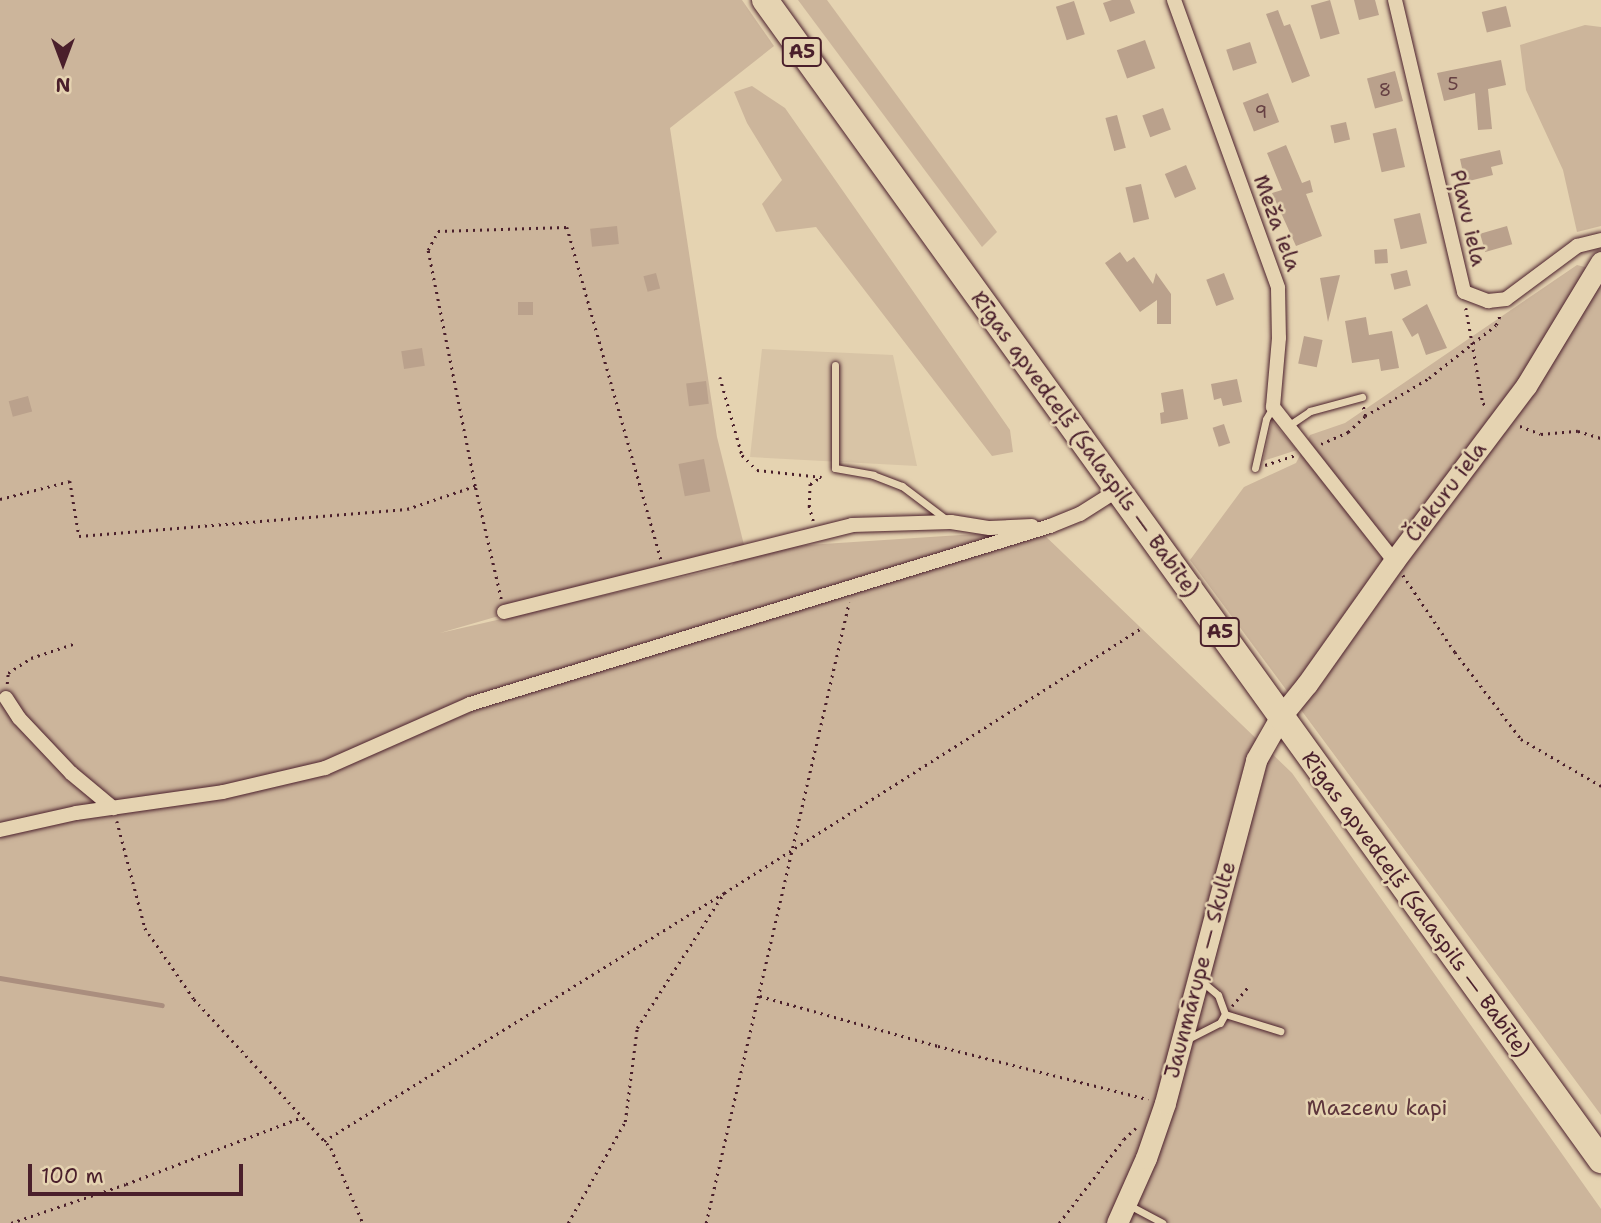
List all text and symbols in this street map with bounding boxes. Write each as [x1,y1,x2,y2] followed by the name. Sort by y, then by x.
[28,28,98,98] north arrow
[781,36,823,68] road number: A5
[55,72,71,97] text: N
[1447,73,1459,95] house number: 5
[1379,79,1391,101] house number: 8
[1255,101,1267,123] house number: 9
[1445,167,1491,269] street label: Pļavu iela
[1248,171,1306,275] street label: Meža iela
[966,286,1204,602] street label: Rīgas apvedceļš (Salaspils — Babīte)
[1400,437,1492,547] street label: Čiekuru iela
[1199,617,1241,648] road number: A5
[1297,746,1535,1062] street label: Rīgas apvedceļš (Salaspils — Babīte)
[1159,859,1241,1081] street label: Jaunmārupe — Skulte
[1307,1095,1447,1121] park label: Mazcenu kapi
[32,1150,247,1194] scale bar
[41,1162,104,1190] text: 100 m

